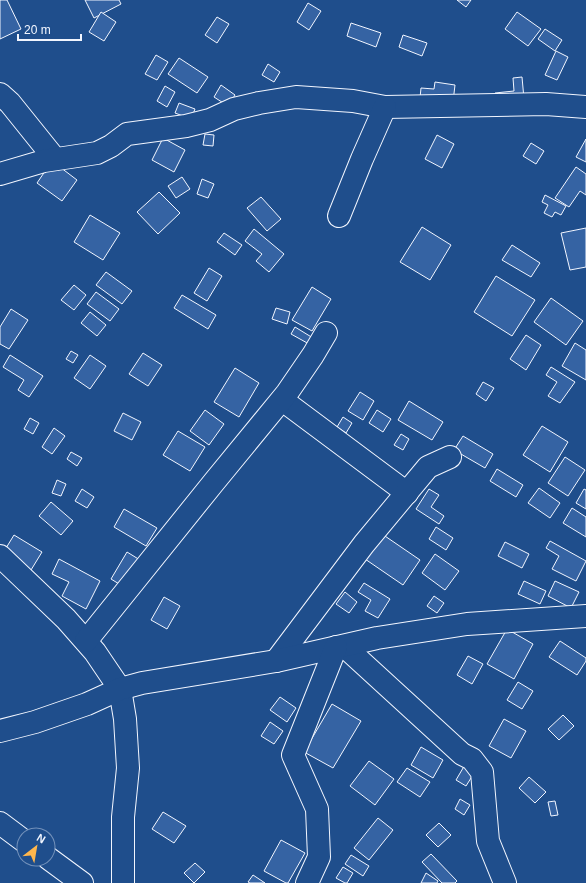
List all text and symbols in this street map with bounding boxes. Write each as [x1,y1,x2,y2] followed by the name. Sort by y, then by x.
[18,16,81,42] scale bar
[24,23,51,37] text: 20 m
[16,827,56,867] north arrow
[35,831,48,846] text: N

